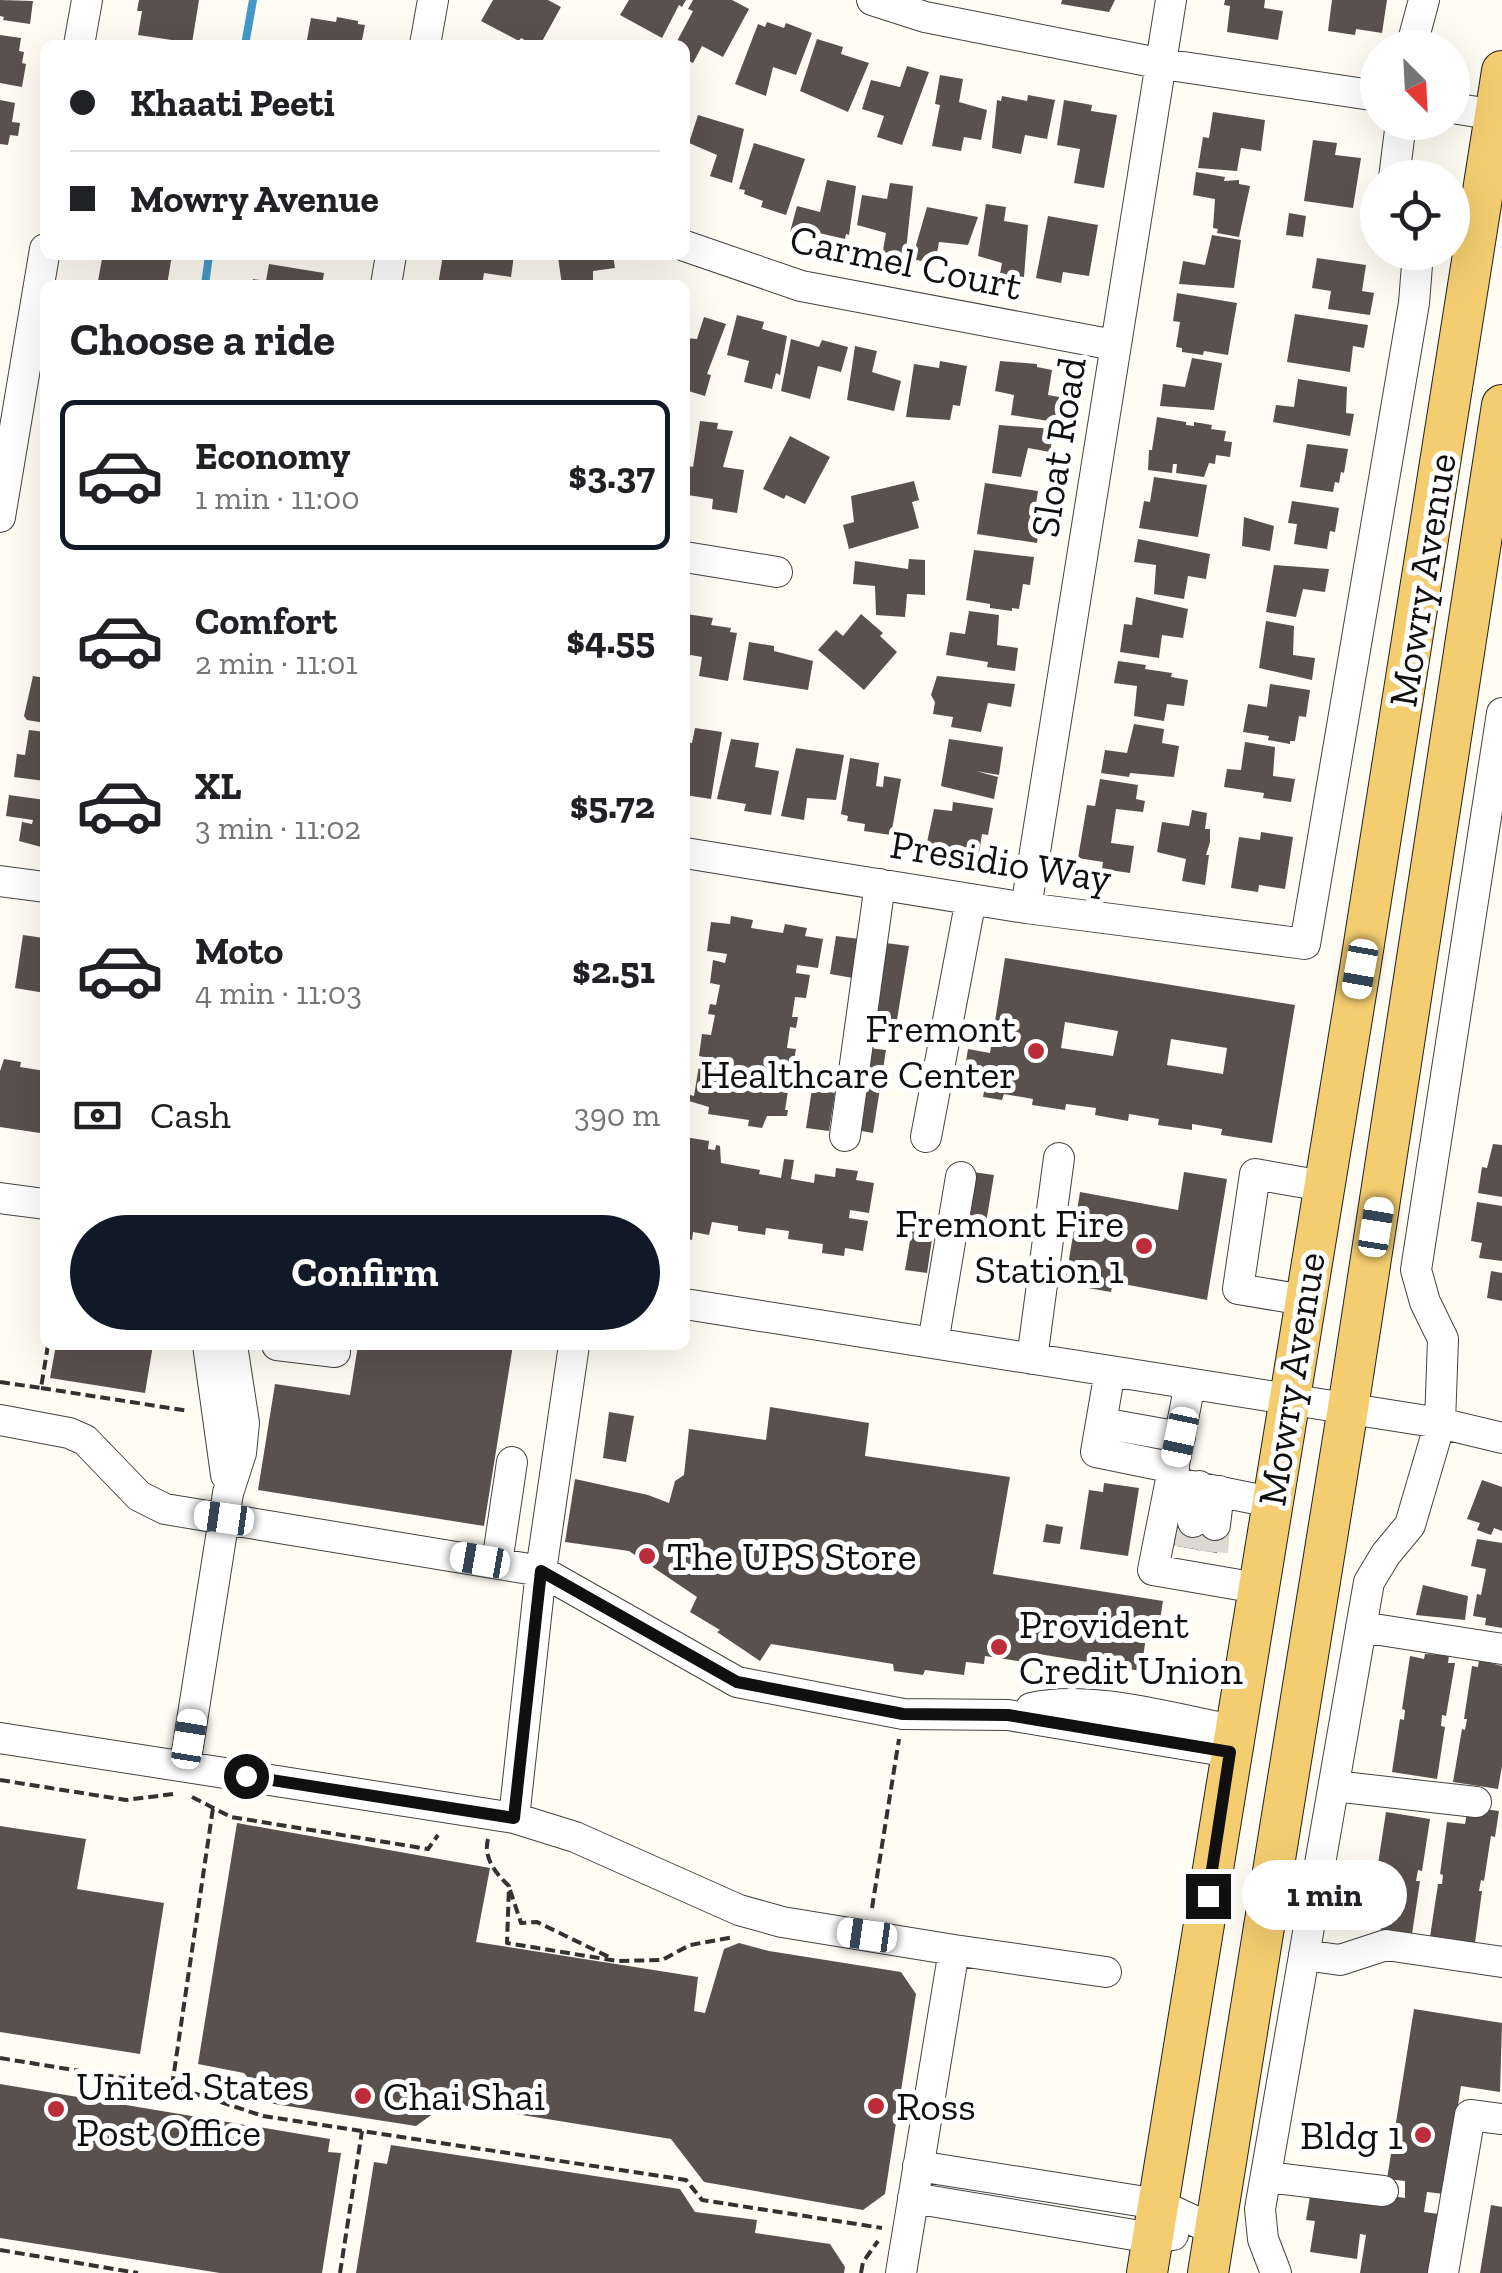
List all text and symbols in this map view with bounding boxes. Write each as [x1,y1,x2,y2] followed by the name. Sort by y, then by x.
[1360,30,1470,140] north arrow
[1360,30,1470,270] map controls
[130,80,335,126] text: Khaati Peeti
[1360,160,1470,270] button: locate
[130,176,379,222] text: Mowry Avenue
[786,214,1026,310] street label: Carmel Court
[70,313,335,367] text: Choose a ride
[1020,353,1096,541] street label: Sloat Road
[75,430,165,520] icon: car
[195,433,350,479] text: Economy
[1378,450,1466,710] street label: Mowry Avenue
[568,452,655,498] text: $3.37
[195,479,360,517] text: 1 min · 11:00
[75,595,165,685] icon: car
[195,598,337,644] text: Comfort
[566,617,655,663] text: $4.55
[195,644,358,682] text: 2 min · 11:01
[75,760,165,850] icon: car
[195,763,242,809] text: XL
[570,782,655,828] text: $5.72
[195,809,361,847] text: 3 min · 11:02
[887,820,1116,902] street label: Presidio Way
[75,925,165,1015] icon: car
[195,928,283,974] text: Moto
[1340,937,1380,1001] car
[572,947,655,993] text: $2.51
[195,974,362,1012] text: 4 min · 11:03
[700,1004,1016,1098] place label: Fremont Healthcare Center
[1025,1040,1047,1062] marker: Fremont Healthcare Center
[70,1088,125,1143] icon: cash
[150,1092,231,1138] text: Cash
[574,1096,660,1134] text: 390 m
[1356,1195,1396,1259] car
[895,1199,1124,1293] place label: Fremont Fire Station 1
[70,1215,660,1330] button: Confirm
[1133,1235,1155,1257] marker: Fremont Fire Station 1
[1247,1249,1335,1509] street label: Mowry Avenue
[1159,1405,1201,1469] car
[192,1499,256,1537] car
[667,1532,916,1580] place label: The UPS Store
[448,1540,512,1580] car
[636,1545,658,1567] marker: The UPS Store
[1019,1600,1243,1694] place label: Provident Credit Union
[988,1636,1010,1658] marker: Provident Credit Union
[169,1707,209,1771] car
[224,1754,269,1799] route start
[1243,1861,1408,1931] callout: 1 min
[1186,1874,1231,1919] route end
[1287,1876,1362,1914] text: 1 min
[835,1916,899,1954] car
[76,2062,309,2156] place label: United States Post Office
[383,2072,545,2120] place label: Chai Shai
[896,2082,976,2130] place label: Ross
[352,2085,374,2107] marker: Chai Shai
[865,2095,887,2117] marker: Ross
[45,2098,67,2120] marker: United States Post Office
[1300,2111,1403,2159] place label: Bldg 1
[1412,2124,1434,2146] marker: Bldg 1

